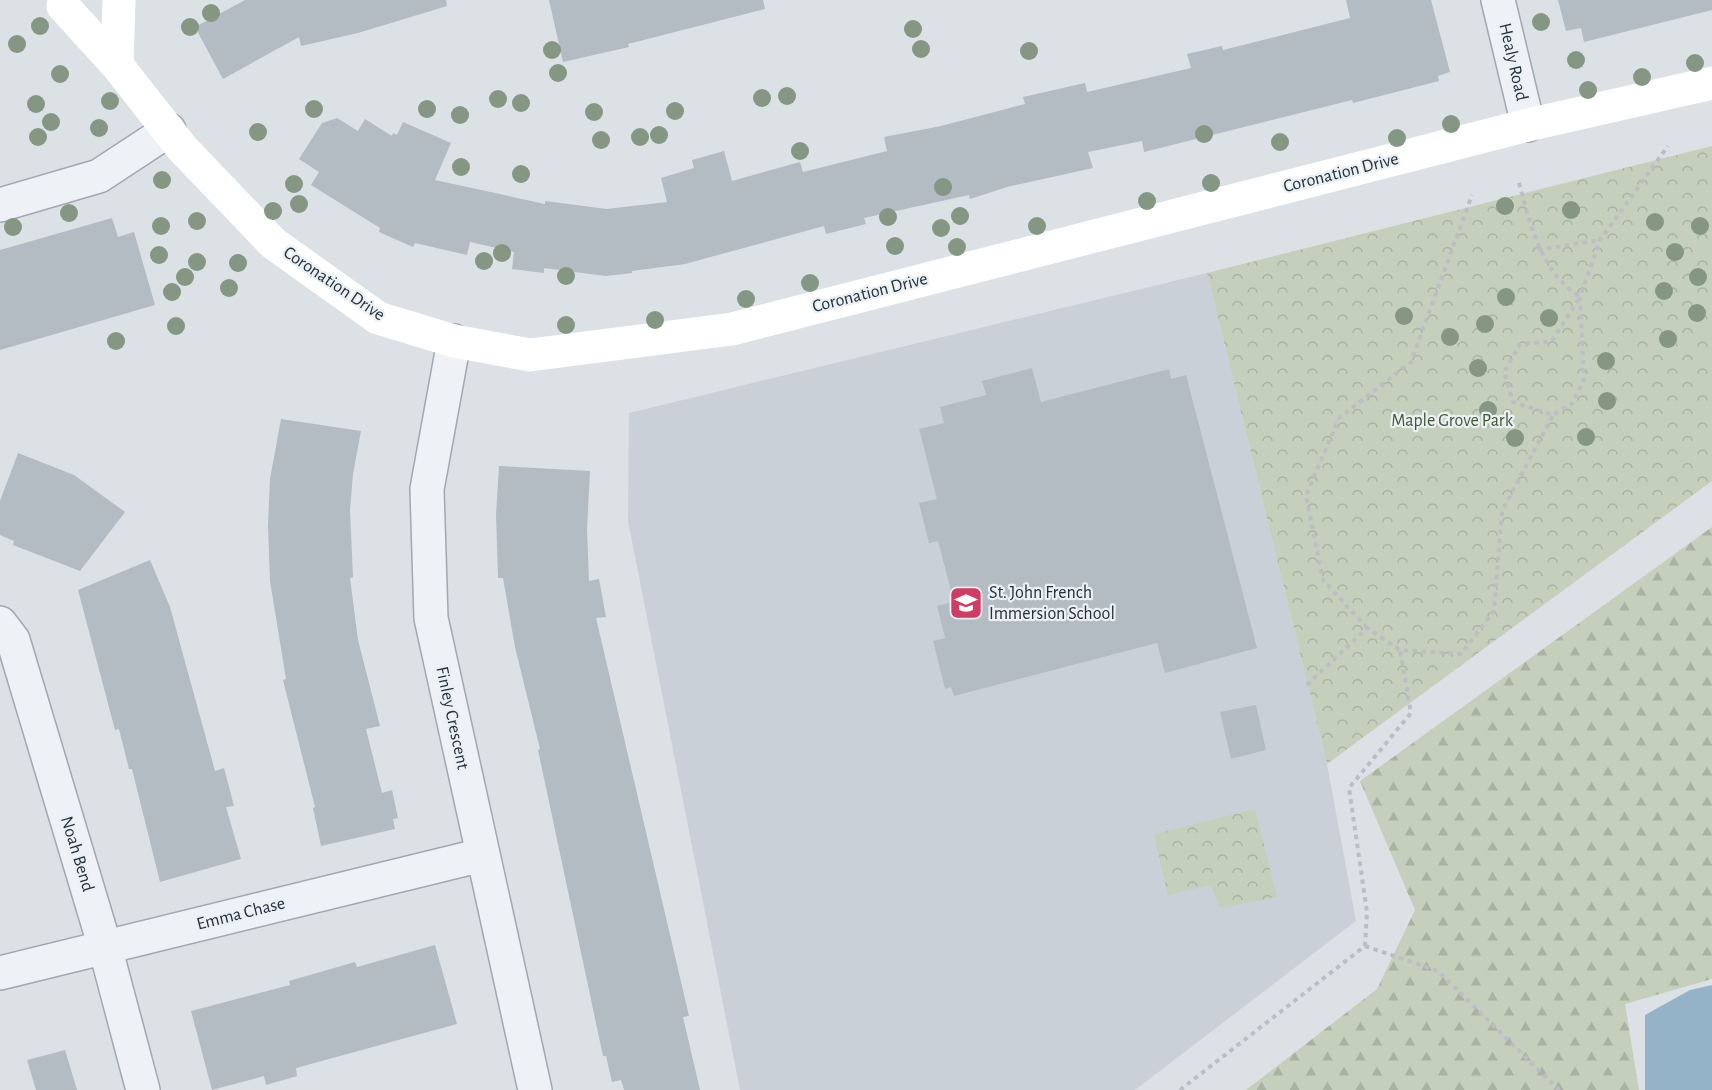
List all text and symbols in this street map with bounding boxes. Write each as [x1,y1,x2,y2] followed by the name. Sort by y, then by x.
[1495,21,1531,103] street label: Healy Road
[1281,150,1401,196] street label: Coronation Drive
[280,243,388,325] street label: Coronation Drive
[810,270,930,316] street label: Coronation Drive
[1391,412,1514,430] park label: Maple Grove Park
[989,584,1115,623] place label: St. John French Immersion School
[948,585,984,621] school or university icon: St. John French Immersion School
[432,665,472,771] street label: Finley Crescent
[57,814,97,894] street label: Noah Bend
[195,894,287,934] street label: Emma Chase

